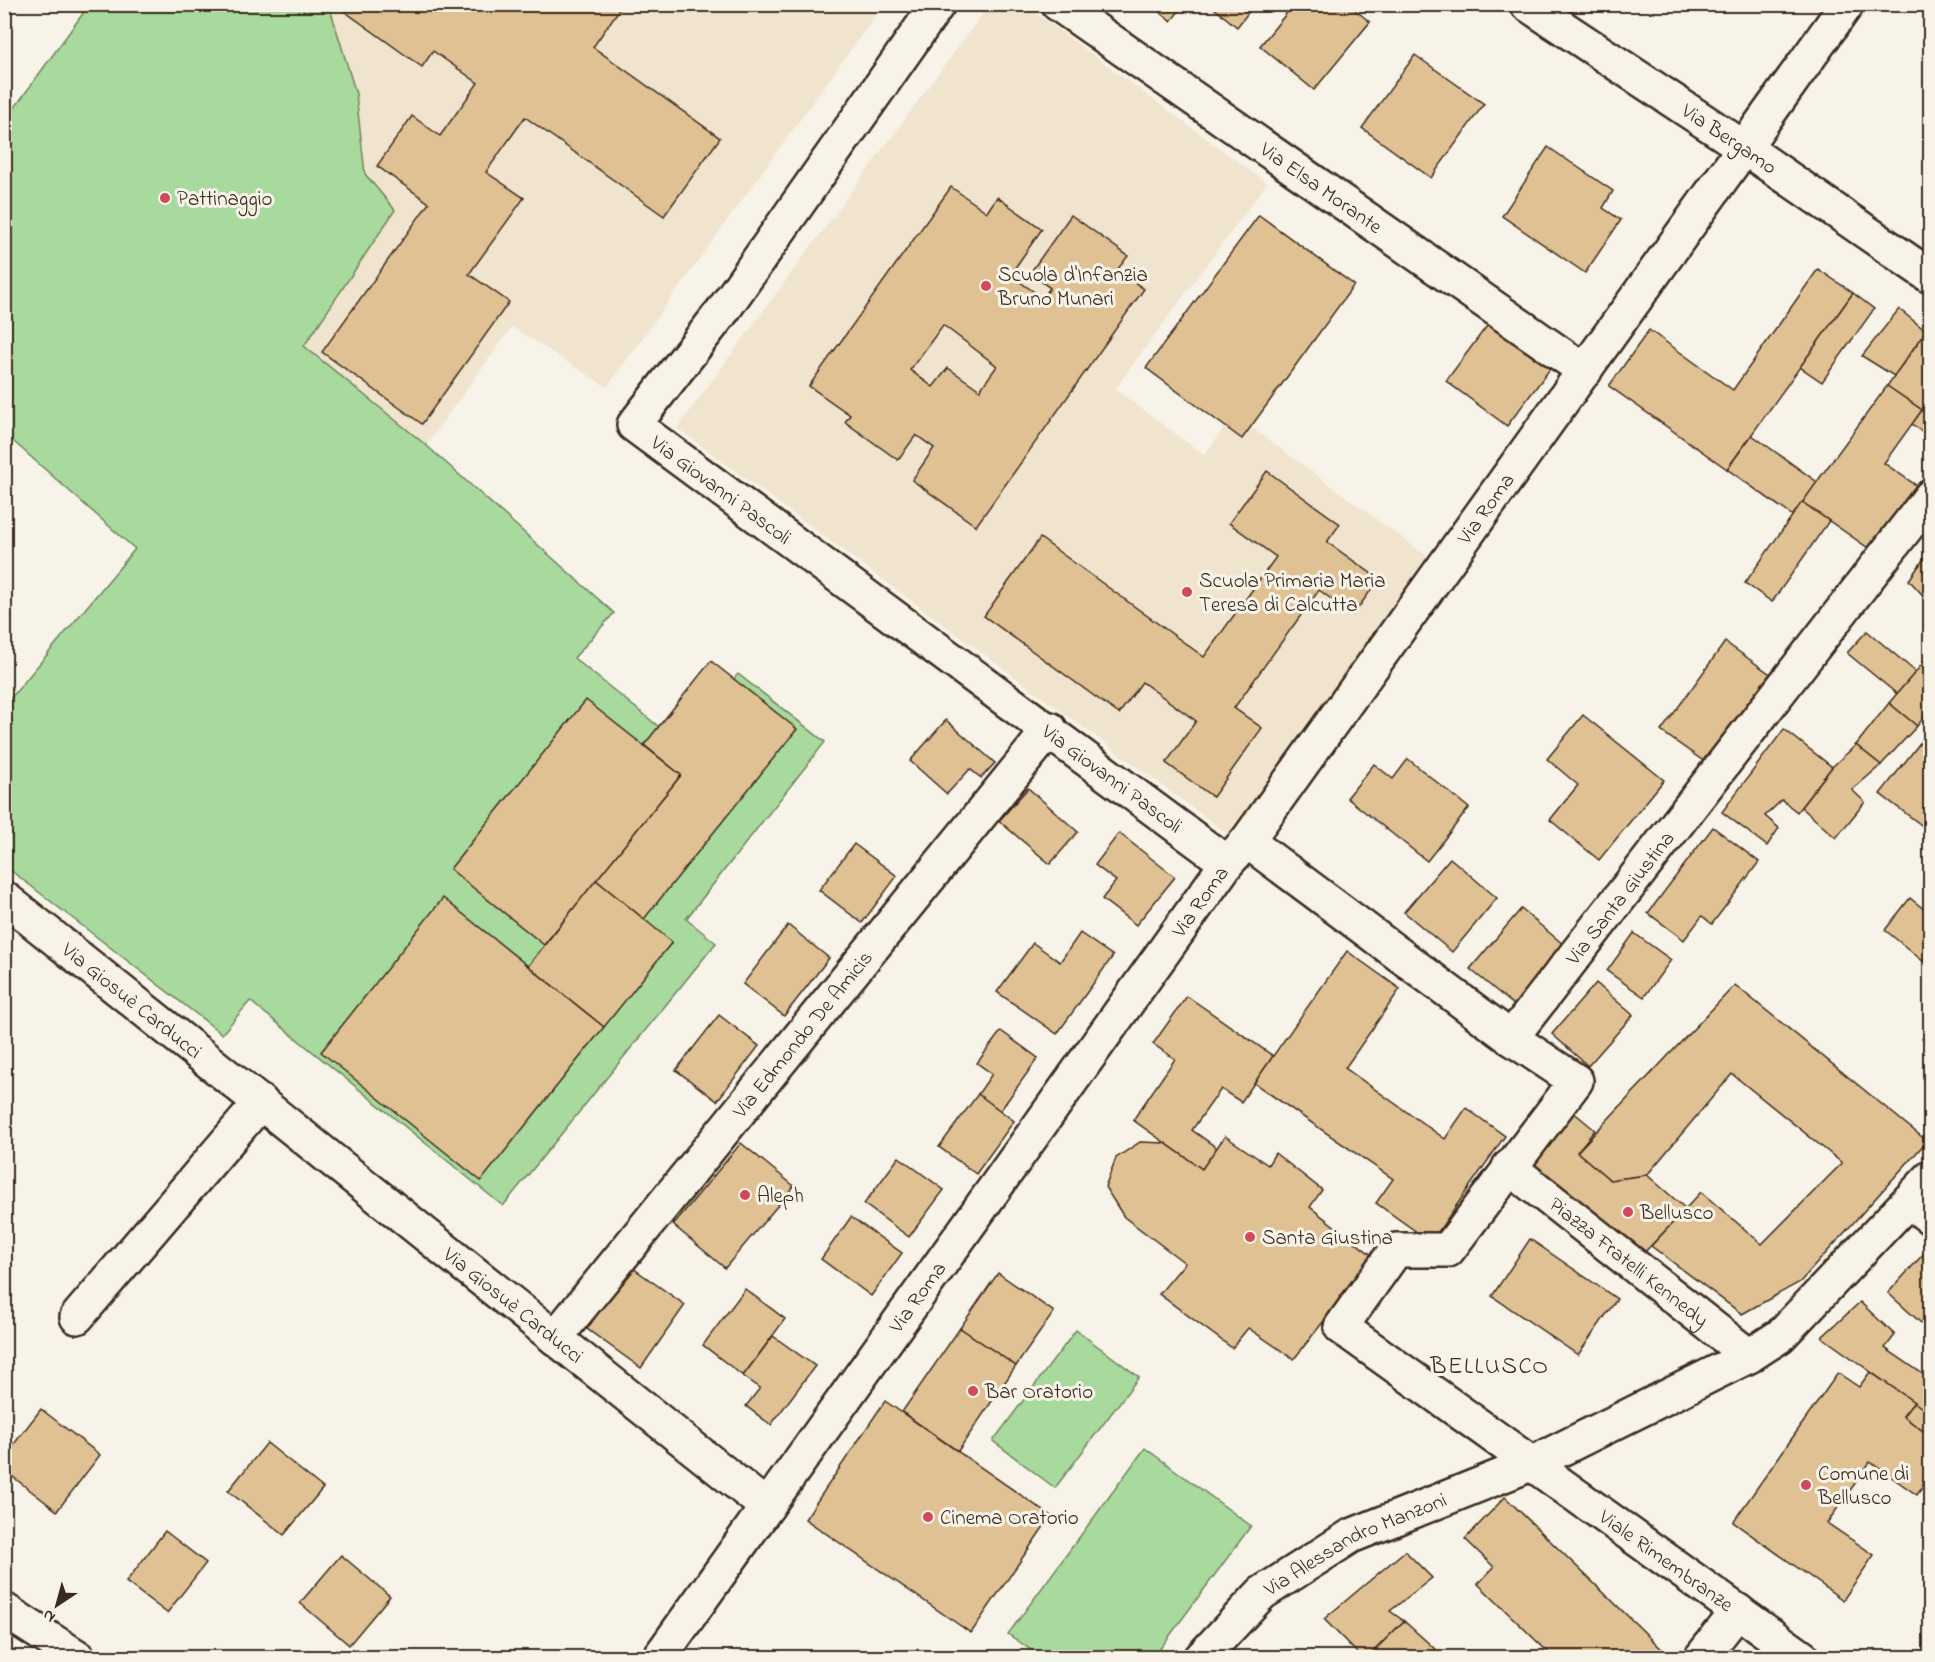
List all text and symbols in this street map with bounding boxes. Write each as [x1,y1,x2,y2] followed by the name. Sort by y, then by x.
[1674,97,1782,183] street label: Via Bergamo
[1252,135,1388,243] street label: Via Elsa Morante
[177,185,273,217] place label: Pattinaggio
[158,191,172,205] marker: Pattinaggio
[997,261,1148,315] place label: Scuola d'Infanzia Bruno Munari
[979,279,993,293] marker: Scuola d'Infanzia Bruno Munari
[643,428,797,553] street label: Via Giovanni Pascoli
[1451,468,1523,552] street label: Via Roma
[1199,567,1386,621] place label: Scuola Primaria Maria Teresa di Calcutta
[1180,585,1194,599] marker: Scuola Primaria Maria Teresa di Calcutta
[1034,717,1188,842] street label: Via Giovanni Pascoli
[1559,825,1683,973] street label: Via Santa Giustina
[1165,861,1237,945] street label: Via Roma
[54,936,208,1067] street label: Via Giosuè Carducci
[726,945,881,1126] street label: Via Edmondo De Amicis
[757,1182,804,1212] place label: Aleph
[738,1188,752,1202] marker: Aleph
[1542,1191,1714,1337] street label: Piazza Fratelli Kennedy
[1639,1199,1714,1229] place label: Bellusco
[1621,1205,1635,1219] marker: Bellusco
[1262,1224,1393,1254] place label: Santa Giustina
[1243,1230,1257,1244] marker: Santa Giustina
[435,1240,589,1372] street label: Via Giosuè Carducci
[882,1256,955,1341] street label: Via Roma
[1429,1350,1550,1385] district label: BELLUSCO
[984,1378,1093,1408] place label: Bar Oratorio
[966,1384,980,1398] marker: Bar Oratorio
[1817,1460,1909,1514] place label: Comune di Bellusco
[1799,1478,1813,1492] marker: Comune di Bellusco
[1258,1486,1452,1606] street label: Via Alessandro Manzoni
[1591,1503,1739,1621] street label: Viale Rimembranze
[940,1504,1079,1534] place label: Cinema Oratorio
[921,1510,935,1524] marker: Cinema Oratorio
[27,1575,87,1635] north arrow
[38,1603,61,1628] text: N

